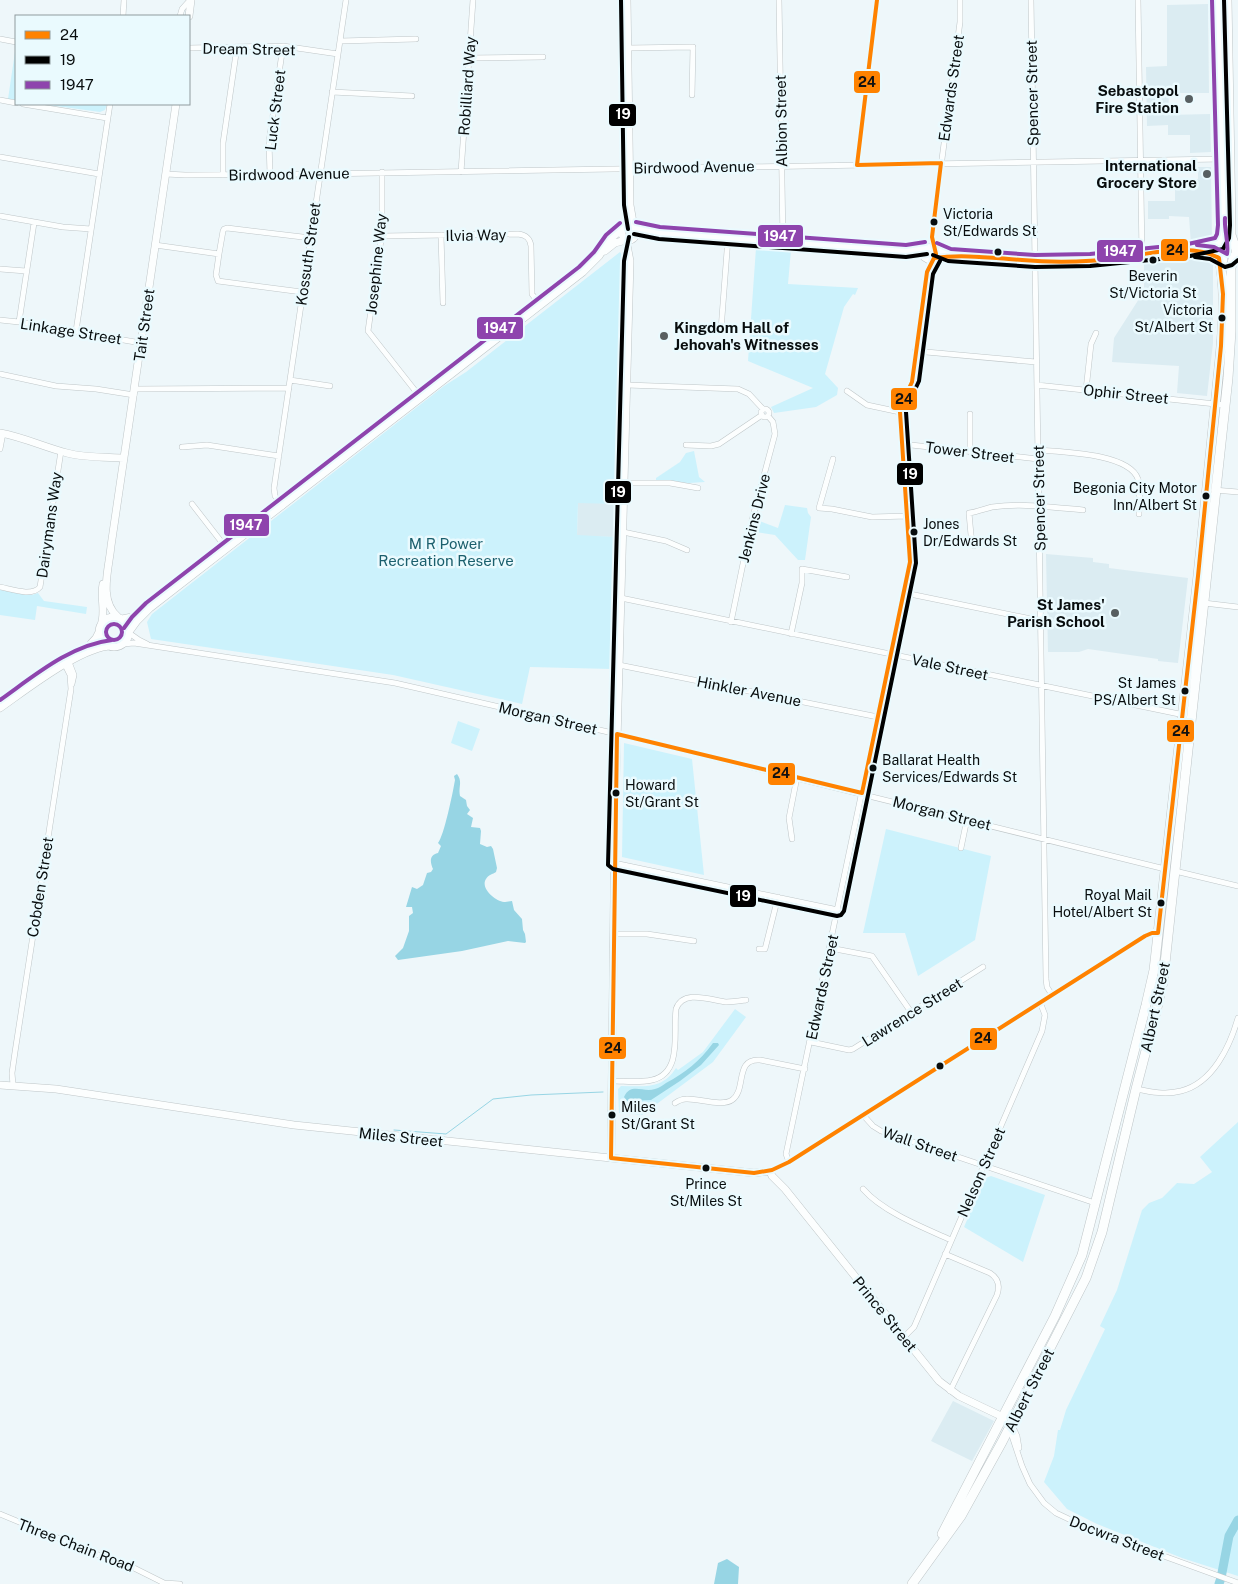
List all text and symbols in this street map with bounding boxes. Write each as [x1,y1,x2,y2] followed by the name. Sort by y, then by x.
[15,15,190,105] legend
[60,26,78,43] text: 24
[935,33,967,142] street label: Edwards Street
[455,36,479,136] street label: Robilliard Way
[202,40,296,58] street label: Dream Street
[1023,40,1041,146] street label: Spencer Street
[60,51,75,68] text: 19
[262,68,288,151] street label: Luck Street
[853,70,881,94] line badge: 24
[858,74,876,90] text: 24
[772,75,790,167] street label: Albion Street
[60,76,94,93] text: 1947
[1095,82,1179,116] place label: Sebastopol Fire Station
[1183,93,1195,105] marker: Sebastopol Fire Station
[608,103,637,127] line badge: 19
[615,106,631,122] text: 19
[633,157,755,177] street label: Birdwood Avenue
[1096,157,1197,191] place label: International Grocery Store
[228,164,350,184] street label: Birdwood Avenue
[1201,168,1213,180] marker: International Grocery Store
[292,201,324,307] street label: Kossuth Street
[943,206,1037,239] place label: Victoria St/Edwards St
[362,212,390,316] street label: Josephine Way
[929,217,939,227] marker: Victoria St/Edwards St
[757,224,804,248] line badge: 1947
[445,226,507,244] street label: Ilvia Way
[763,228,797,244] text: 1947
[1160,238,1189,262] line badge: 24
[1096,239,1144,263] line badge: 1947
[1166,242,1184,258] text: 24
[1103,243,1137,259] text: 1947
[993,247,1003,257] unlabelled marker
[1148,255,1158,265] marker: Beverin St/Victoria St
[1109,268,1197,301] place label: Beverin St/Victoria St
[130,287,158,362] street label: Tait Street
[1134,302,1213,335] place label: Victoria St/Albert St
[1217,313,1227,323] marker: Victoria St/Albert St
[19,315,123,347] street label: Linkage Street
[476,316,524,340] line badge: 1947
[674,319,819,353] place label: Kingdom Hall of Jehovah's Witnesses
[483,320,517,336] text: 1947
[658,330,670,342] marker: Kingdom Hall of Jehovah's Witnesses
[1083,381,1170,407] street label: Ophir Street
[890,387,918,411] line badge: 24
[895,391,913,407] text: 24
[924,438,1016,466] street label: Tower Street
[1030,445,1048,551] street label: Spencer Street
[896,462,924,486] line badge: 19
[902,466,918,482] text: 19
[33,471,65,579] street label: Dairymans Way
[735,472,773,564] street label: Jenkins Drive
[604,480,632,504] line badge: 19
[1073,480,1197,513] place label: Begonia City Motor Inn/Albert St
[610,484,626,500] text: 19
[1201,491,1211,501] marker: Begonia City Motor Inn/Albert St
[223,513,270,537] line badge: 1947
[923,516,1017,549] place label: Jones Dr/Edwards St
[229,517,263,533] text: 1947
[909,527,919,537] marker: Jones Dr/Edwards St
[378,535,514,569] park label: M R Power Recreation Reserve
[1007,596,1105,630] place label: St James' Parish School
[1109,607,1121,619] marker: St James' Parish School
[910,651,990,683] street label: Vale Street
[695,673,803,709] street label: Hinkler Avenue
[1094,675,1176,708] place label: St James PS/Albert St
[1180,686,1190,696] marker: St James PS/Albert St
[497,698,599,738] street label: Morgan Street
[1166,719,1195,743] line badge: 24
[1172,723,1190,739] text: 24
[882,752,1017,785] place label: Ballarat Health Services/Edwards St
[767,762,796,786] line badge: 24
[868,763,878,773] marker: Ballarat Health Services/Edwards St
[772,765,790,781] text: 24
[625,777,699,810] place label: Howard St/Grant St
[611,788,621,798] marker: Howard St/Grant St
[891,793,993,833] street label: Morgan Street
[24,835,56,938] street label: Cobden Street
[729,884,757,908] line badge: 19
[1052,887,1152,920] place label: Royal Mail Hotel/Albert St
[735,888,751,904] text: 19
[1156,898,1166,908] marker: Royal Mail Hotel/Albert St
[802,932,842,1041] street label: Edwards Street
[1137,960,1173,1054] street label: Albert Street
[859,974,965,1050] street label: Lawrence Street
[969,1027,998,1051] line badge: 24
[974,1030,992,1046] text: 24
[598,1036,627,1060] line badge: 24
[604,1040,622,1056] text: 24
[935,1061,945,1071] unlabelled marker
[621,1099,695,1132] place label: Miles St/Grant St
[607,1110,617,1120] marker: Miles St/Grant St
[880,1123,960,1165] street label: Wall Street
[358,1124,444,1150] street label: Miles Street
[954,1124,1008,1219] street label: Nelson Street
[701,1163,711,1173] marker: Prince St/Miles St
[670,1176,742,1209] place label: Prince St/Miles St
[849,1273,921,1355] street label: Prince Street
[1001,1345,1057,1435] street label: Albert Street
[1067,1512,1167,1564] street label: Docwra Street
[16,1515,136,1575] street label: Three Chain Road

